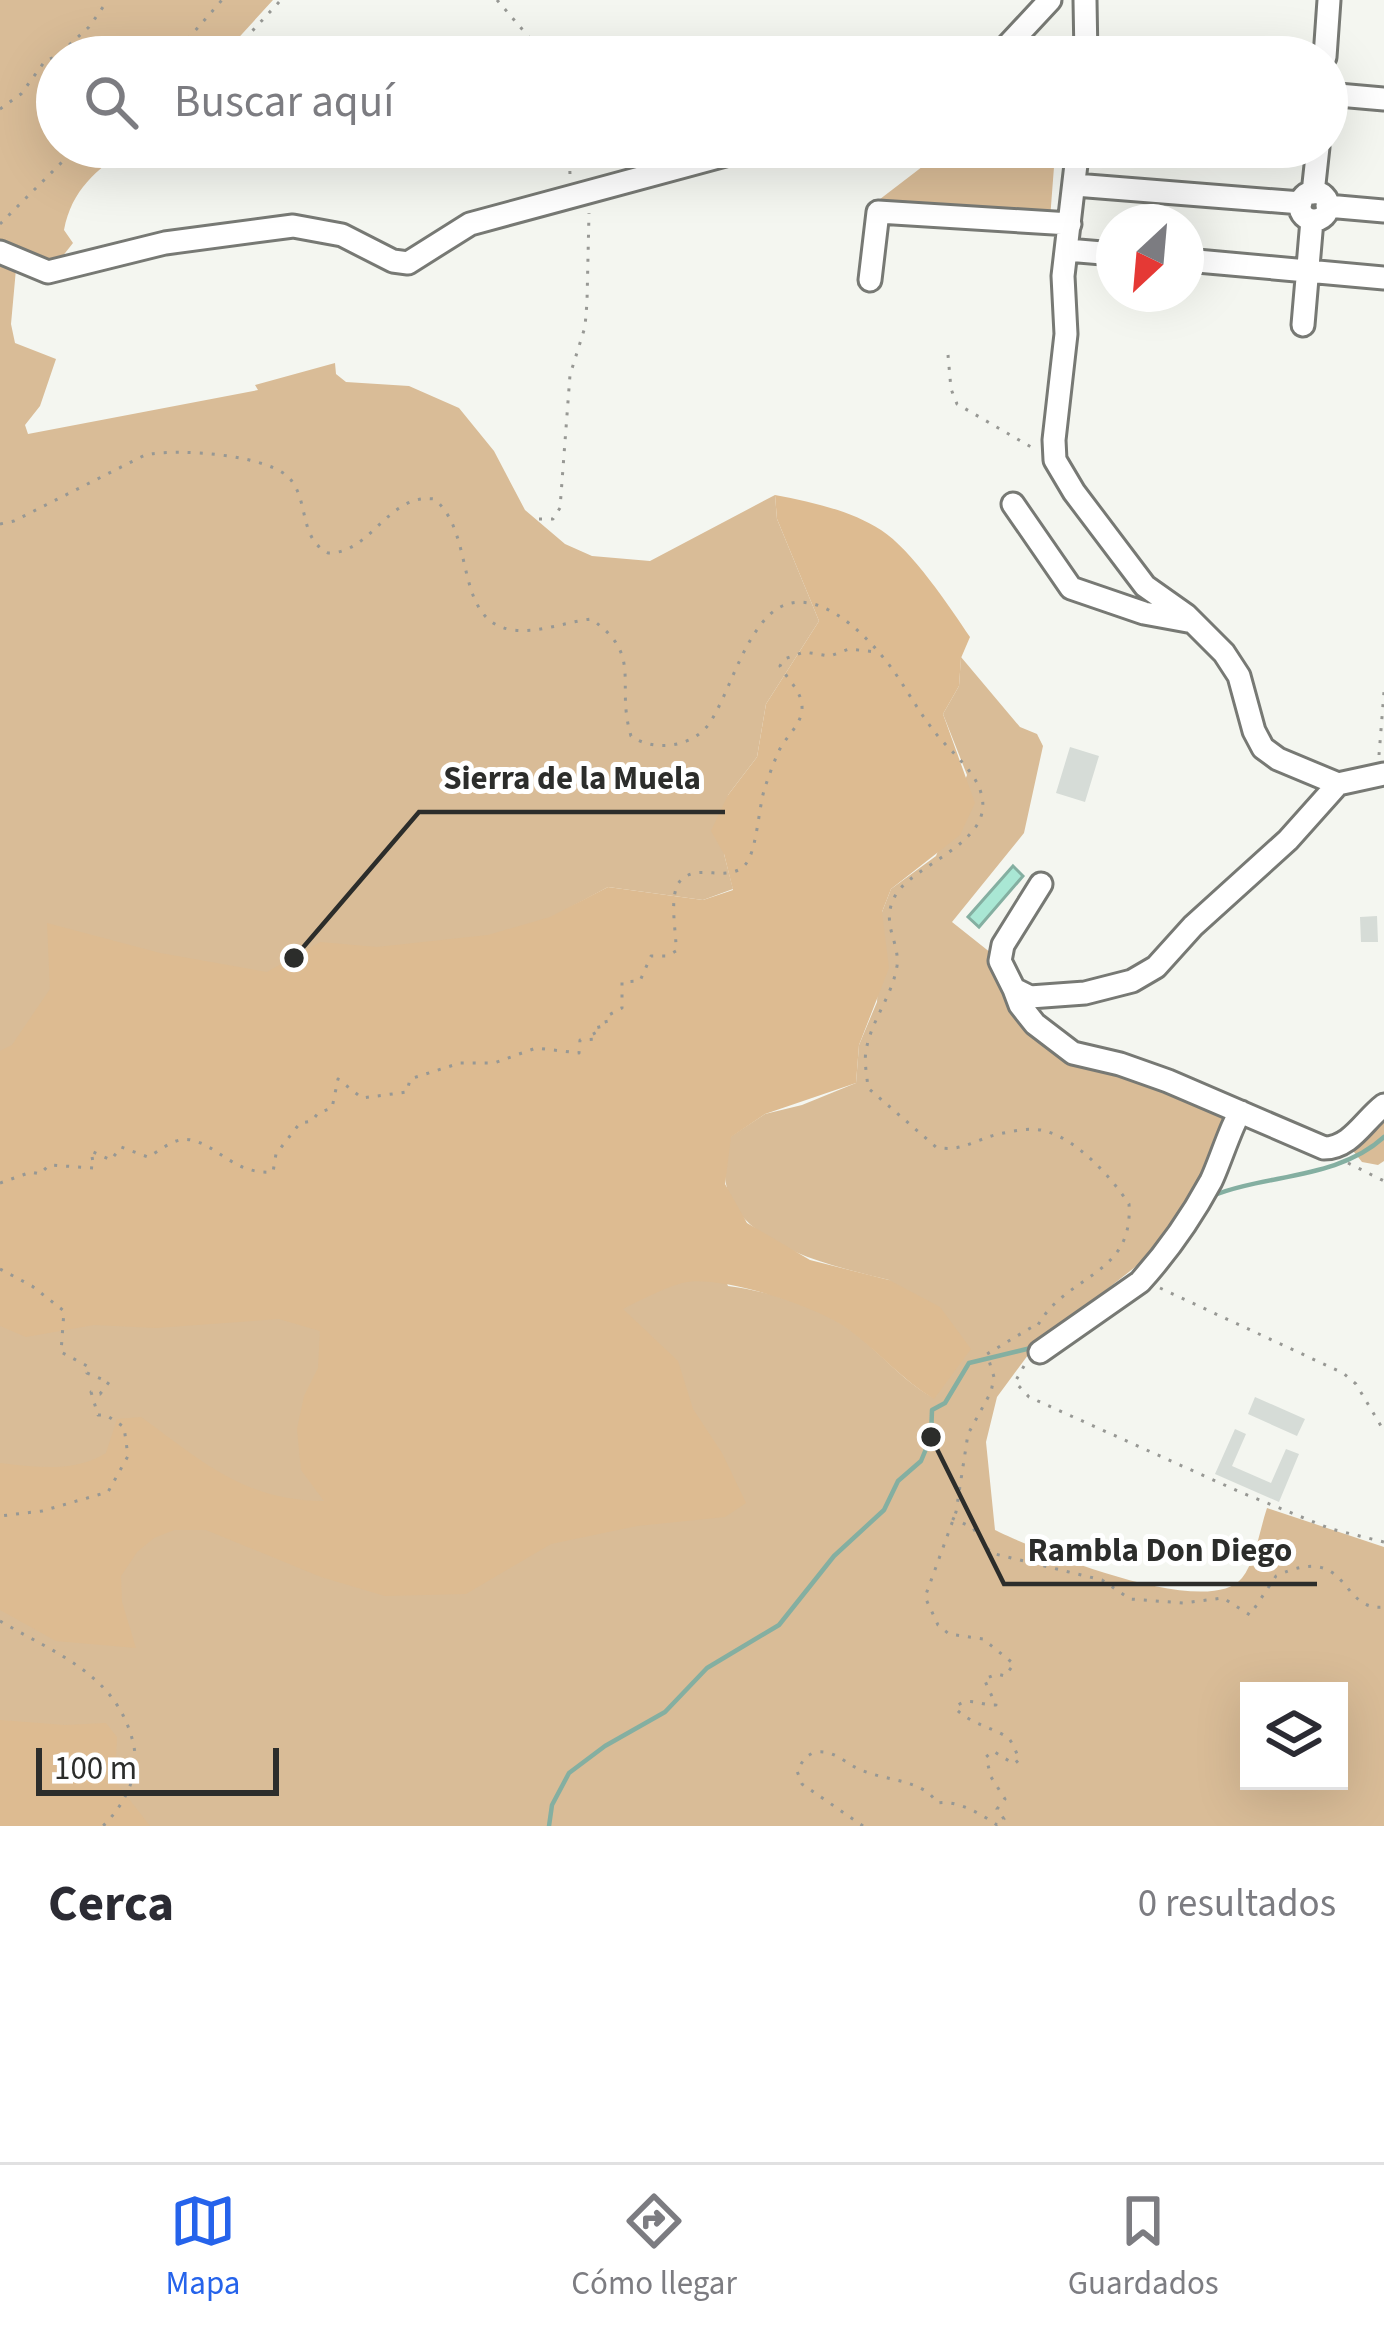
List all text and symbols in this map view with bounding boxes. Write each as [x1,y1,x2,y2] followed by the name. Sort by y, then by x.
[36,36,1348,168] search box
[78,69,144,135] icon: search
[174,70,394,134] text: Buscar aquí
[1096,204,1204,312] north arrow
[419,743,725,812] callout: Sierra de la Muela
[443,755,701,802] text: Sierra de la Muela
[1004,1515,1317,1584] callout: Rambla Don Diego
[1028,1527,1292,1574] text: Rambla Don Diego
[1240,1682,1348,1790] map controls
[1240,1682,1348,1790] button: layers
[36,1742,279,1795] scale bar
[54,1745,137,1792] text: 100 m
[48,1868,174,1940] text: Cerca
[1138,1876,1336,1932] text: 0 resultados
[165,2188,241,2307] tab: Mapa
[571,2188,737,2307] tab: Cómo llegar
[1068,2188,1219,2307] tab: Guardados

